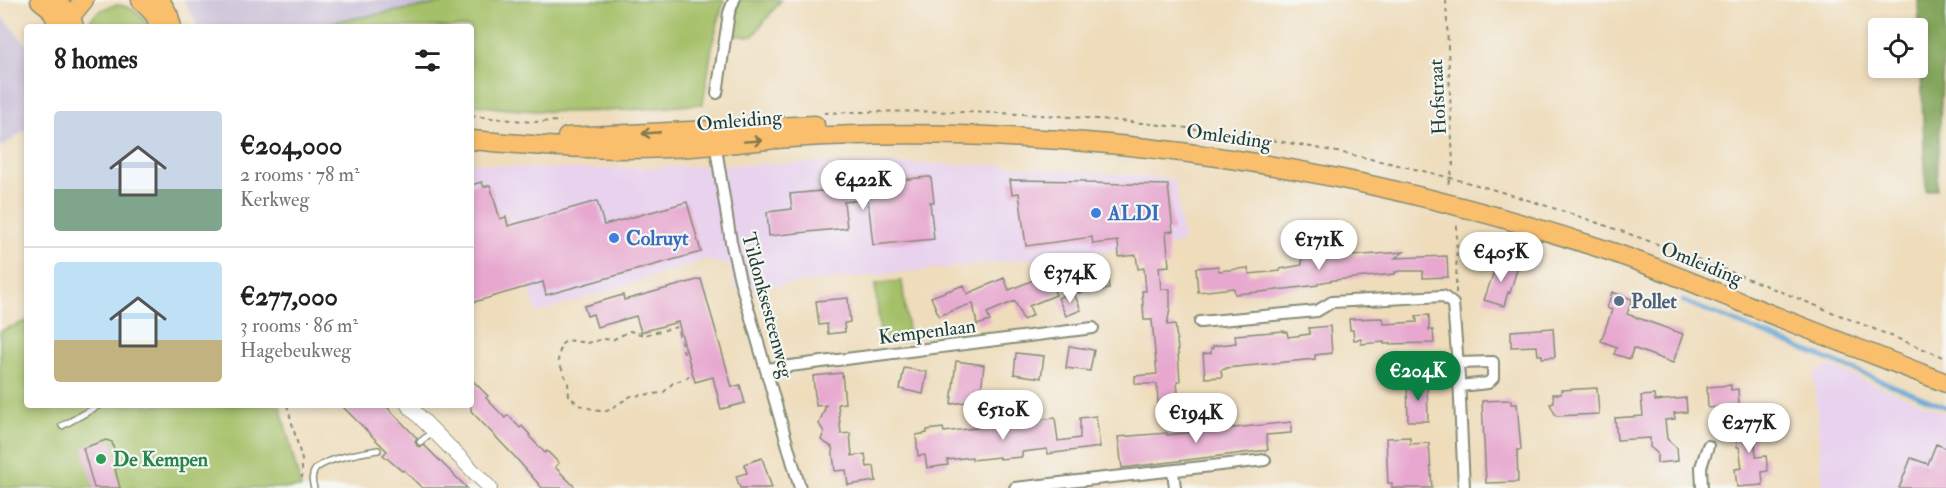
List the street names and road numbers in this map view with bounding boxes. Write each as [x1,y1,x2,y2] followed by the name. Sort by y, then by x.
[1423,58,1452,136] street label: Hofstraat
[695,104,784,137] street label: Omleiding
[1185,118,1274,155] street label: Omleiding
[736,229,799,382] street label: Tildonksesteenweg
[1657,236,1747,292] street label: Omleiding
[877,313,977,351] street label: Kempenlaan

